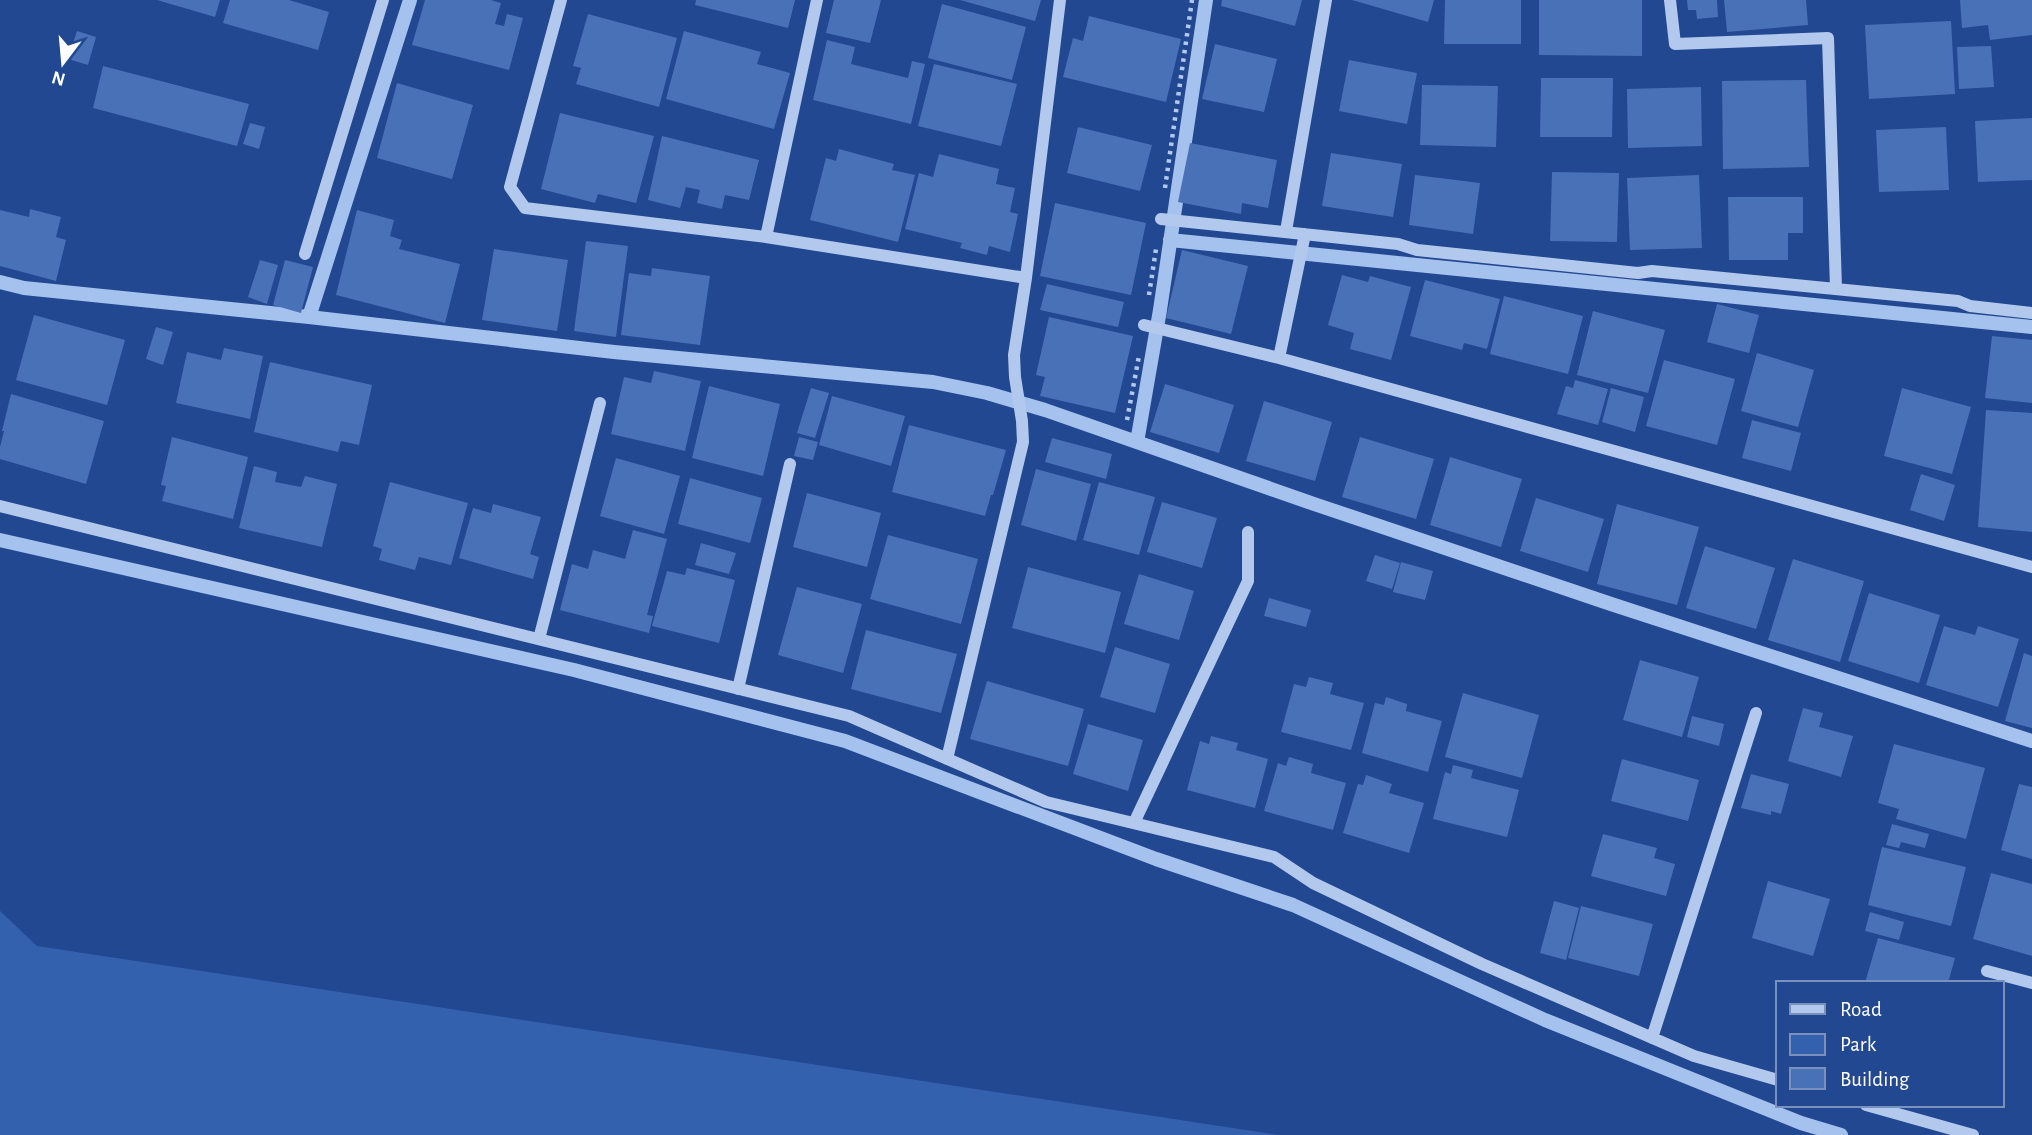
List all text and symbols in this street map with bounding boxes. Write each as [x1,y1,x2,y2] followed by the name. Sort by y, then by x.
[28,28,98,98] north arrow
[50,67,68,89] text: N
[1776,981,2004,1107] legend
[1840,999,1882,1020] text: Road
[1840,1034,1877,1055] text: Park
[1840,1069,1910,1090] text: Building

